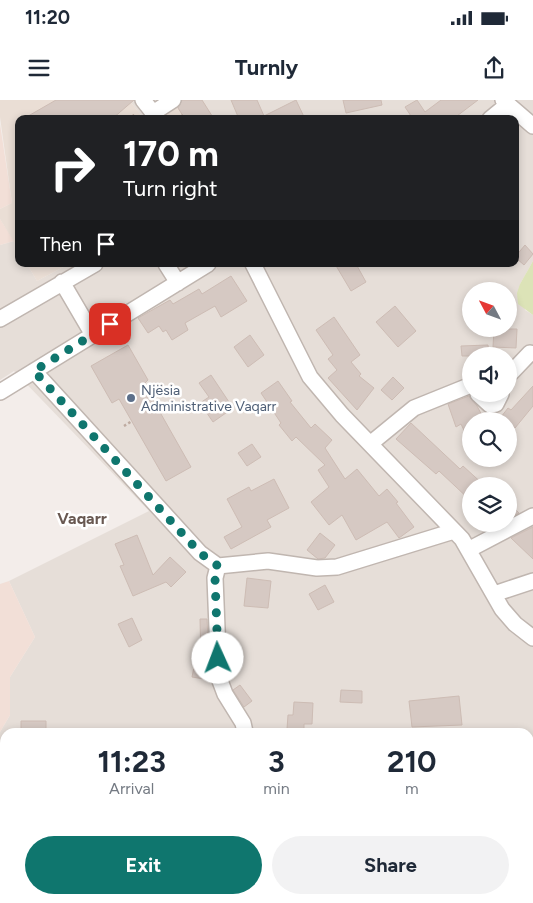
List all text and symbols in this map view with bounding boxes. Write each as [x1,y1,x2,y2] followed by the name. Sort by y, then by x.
[25,6,70,29] text: 11:20
[25,54,53,82] icon: menu
[235,54,298,81] text: Turnly
[480,54,508,82] icon: share
[123,133,219,175] text: 170 m
[40,135,105,200] icon: right
[123,175,218,202] text: Turn right
[92,230,120,258] icon: arrive
[40,233,82,256] text: Then
[462,282,518,338] north arrow
[462,282,517,532] map controls
[89,303,131,345] pin
[96,310,124,338] icon: arrive
[462,347,517,402] button: sound
[141,382,277,415] place label: Njësia Administrative Vaqarr
[125,392,137,404] marker: Njësia Administrative Vaqarr
[462,412,517,467] button: search
[462,477,517,532] button: layers
[57,509,107,528] district label: Vaqarr
[191,631,243,683] position arrow
[97,743,166,780] text: 11:23
[268,743,285,780] text: 3
[387,743,437,780] text: 210
[109,779,154,798] text: Arrival
[263,779,290,798] text: min
[405,779,419,798] text: m
[25,836,262,894] button: Exit
[272,836,509,894] button: Share

